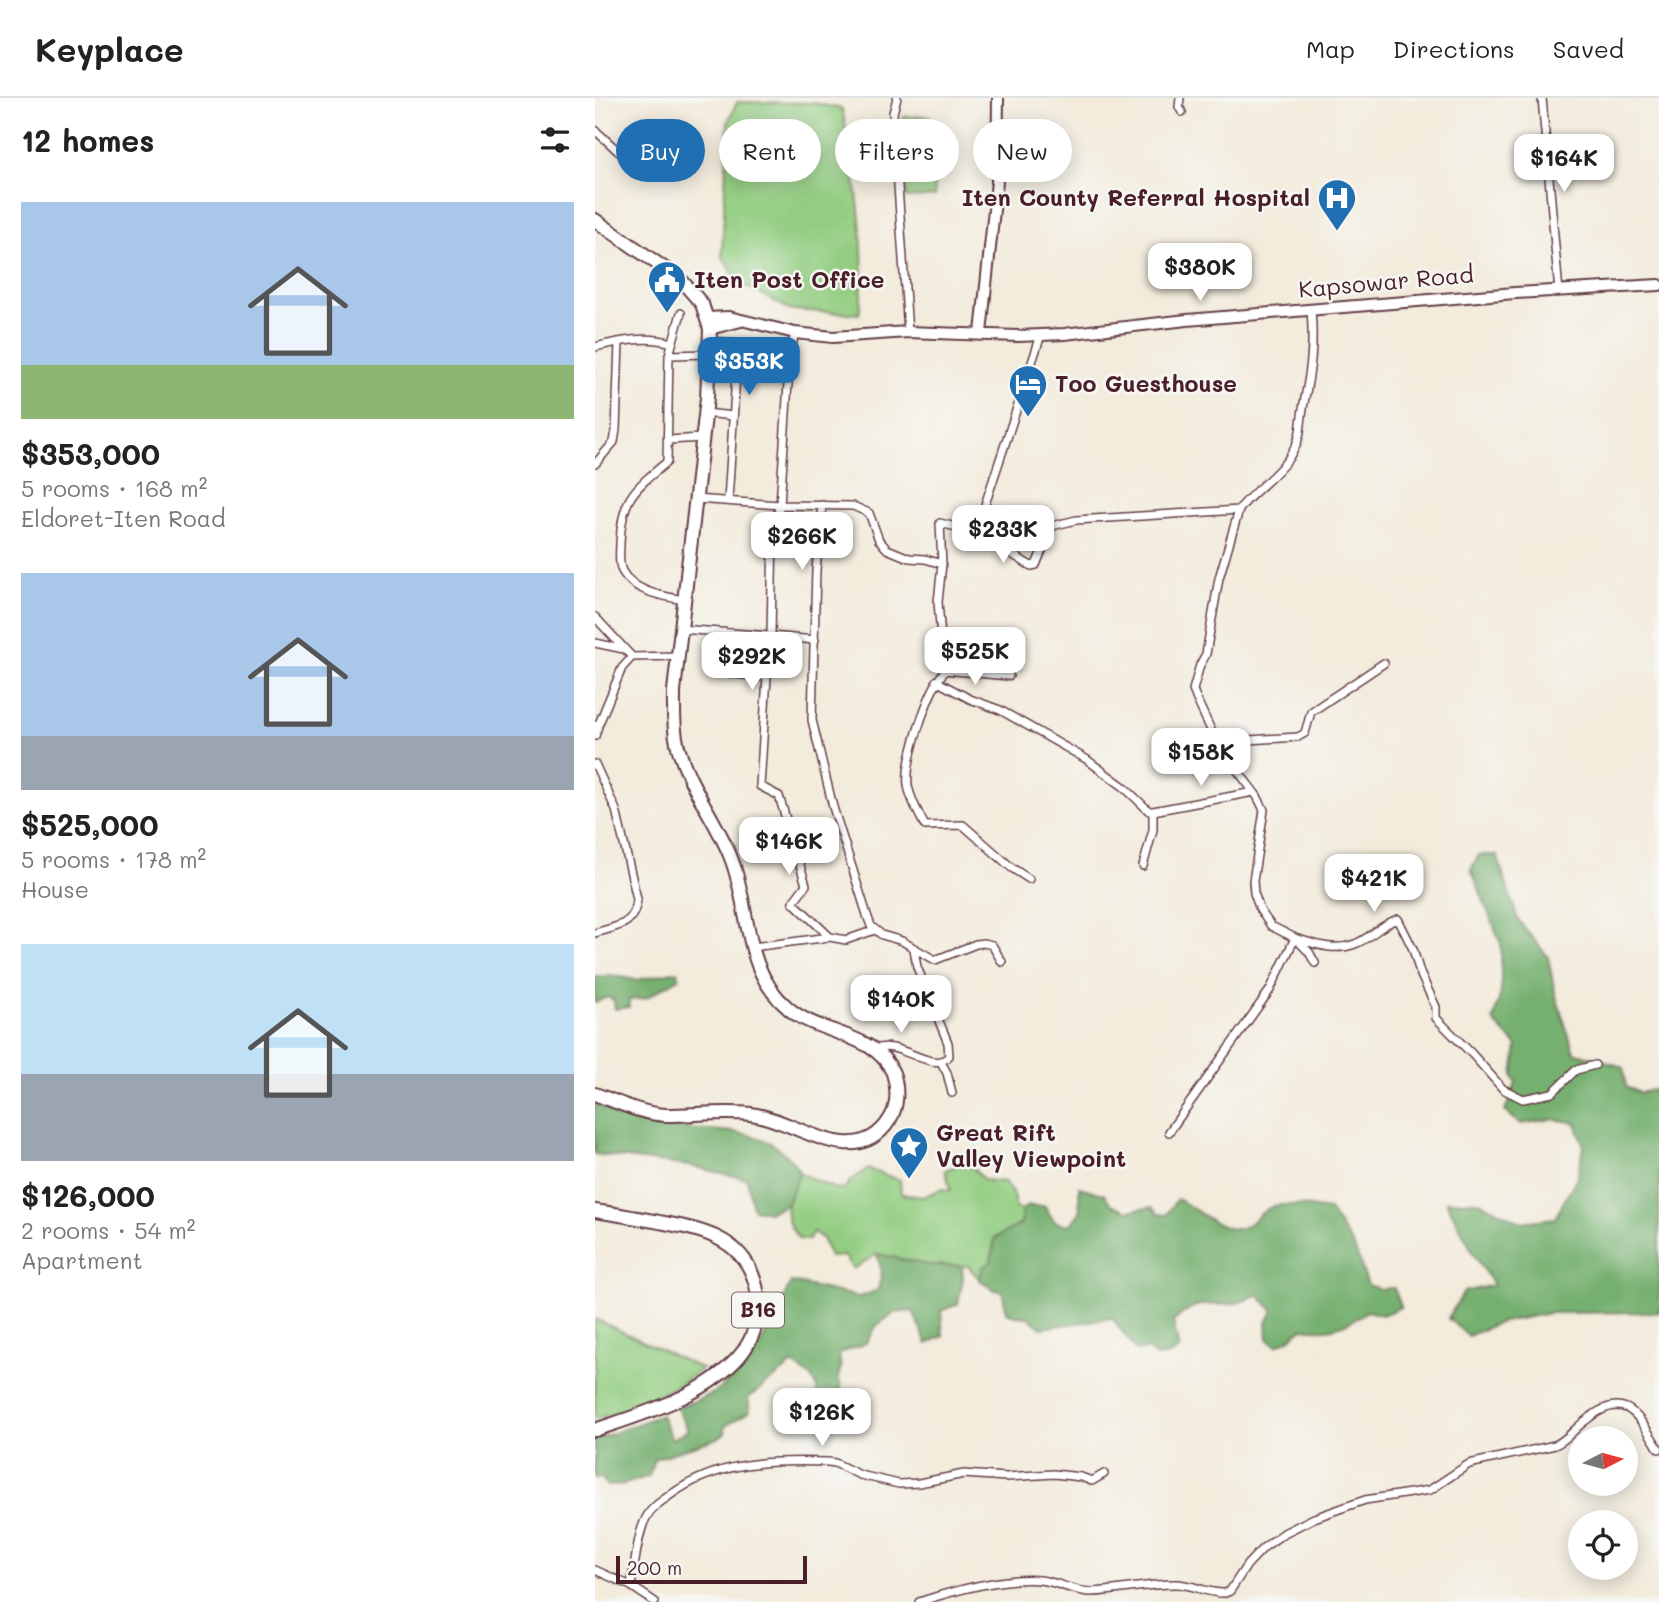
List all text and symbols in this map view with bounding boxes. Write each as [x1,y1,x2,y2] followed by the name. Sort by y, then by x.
[35,27,184,70] text: Keyplace
[1306,33,1355,64] text: Map
[1393,33,1515,64] text: Directions
[1553,33,1624,64] text: Saved
[616,119,705,182] chip: Buy
[719,119,821,182] chip: Rent
[835,119,959,182] chip: Filters
[973,119,1072,182] chip: New
[21,120,154,160] text: 12 homes
[536,121,574,159] icon: filters
[1515,134,1613,194] pin: $164K
[1530,142,1598,172] text: $164K
[1316,177,1358,232] hospital icon: Iten County Referral Hospital
[962,182,1310,212] place label: Iten County Referral Hospital
[1151,244,1249,303] pin: $380K
[235,248,361,374] icon: home
[1164,251,1236,281] text: $380K
[1297,258,1475,304] street label: Kapsowar Road
[646,259,688,314] public building icon: Iten Post Office
[694,264,885,294] place label: Iten Post Office
[700,338,798,397] pin: $353K
[714,345,784,375] text: $353K
[1007,363,1049,418] hotel icon: Too Guesthouse
[1055,368,1237,398] place label: Too Guesthouse
[21,433,160,473] text: $353,000
[21,473,207,503] text: 5 rooms · 168 m²
[21,503,226,533] text: Eldoret-Iten Road
[954,505,1052,565] pin: $233K
[753,512,851,572] pin: $266K
[968,513,1038,543] text: $233K
[767,520,837,550] text: $266K
[235,619,361,745] icon: home
[926,628,1024,687] pin: $525K
[703,632,801,692] pin: $292K
[940,635,1010,665] text: $525K
[718,640,786,670] text: $292K
[1152,728,1250,788] pin: $158K
[1167,736,1235,766] text: $158K
[21,804,158,844] text: $525,000
[740,818,838,877] pin: $146K
[755,825,823,855] text: $146K
[21,844,206,874] text: 5 rooms · 178 m²
[1325,854,1423,914] pin: $421K
[1341,862,1407,892] text: $421K
[21,874,89,904] text: House
[852,976,950,1035] pin: $140K
[867,983,935,1013] text: $140K
[235,990,361,1116] icon: home
[936,1117,1126,1173] place label: Great Rift Valley Viewpoint
[888,1125,930,1180] place icon: Great Rift Valley Viewpoint
[21,1175,155,1215] text: $126,000
[21,1215,196,1245] text: 2 rooms · 54 m²
[21,1245,143,1275] text: Apartment
[732,1292,784,1328] road number: B16
[773,1388,871,1448] pin: $126K
[789,1396,855,1426] text: $126K
[1568,1426,1638,1496] north arrow
[1568,1426,1638,1580] map controls
[1568,1510,1638,1580] button: locate
[616,1553,807,1585] scale bar
[627,1555,682,1580] text: 200 m

